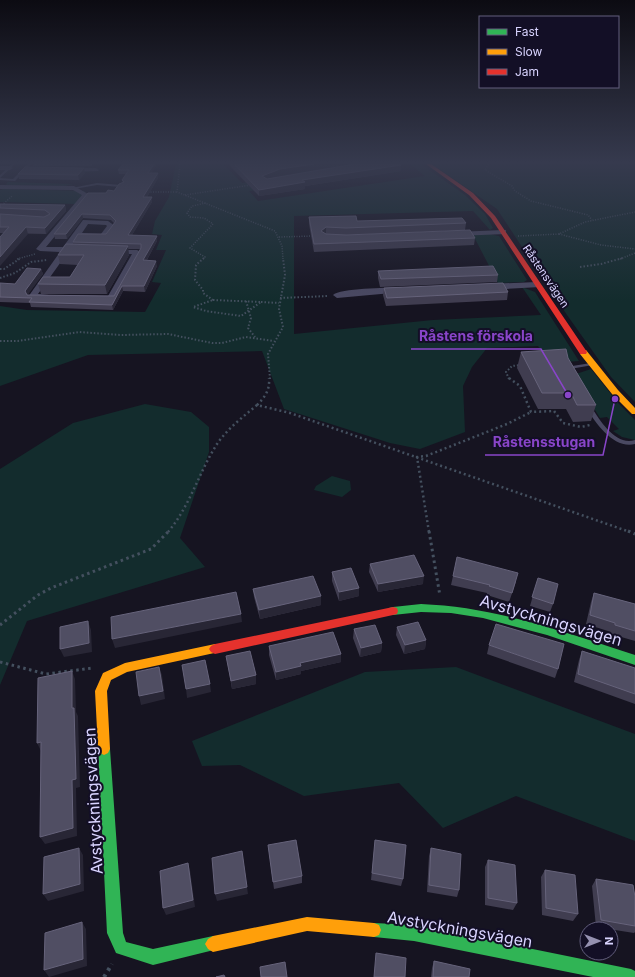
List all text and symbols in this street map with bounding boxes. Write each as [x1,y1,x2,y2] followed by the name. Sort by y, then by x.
[479,16,619,88] legend
[515,24,539,39] text: Fast
[515,44,543,59] text: Slow
[515,64,539,79] text: Jam
[520,242,572,310] street label: Råstensvägen
[411,323,541,349] callout: Råstens förskola
[419,327,533,344] text: Råstens förskola
[485,429,603,455] callout: Råstensstugan
[493,433,595,450] text: Råstensstugan
[478,590,624,650] street label: Avstyckningsvägen
[79,727,107,875] street label: Avstyckningsvägen
[386,906,534,952] street label: Avstyckningsvägen
[579,921,619,961] north arrow
[602,937,616,945] text: N

